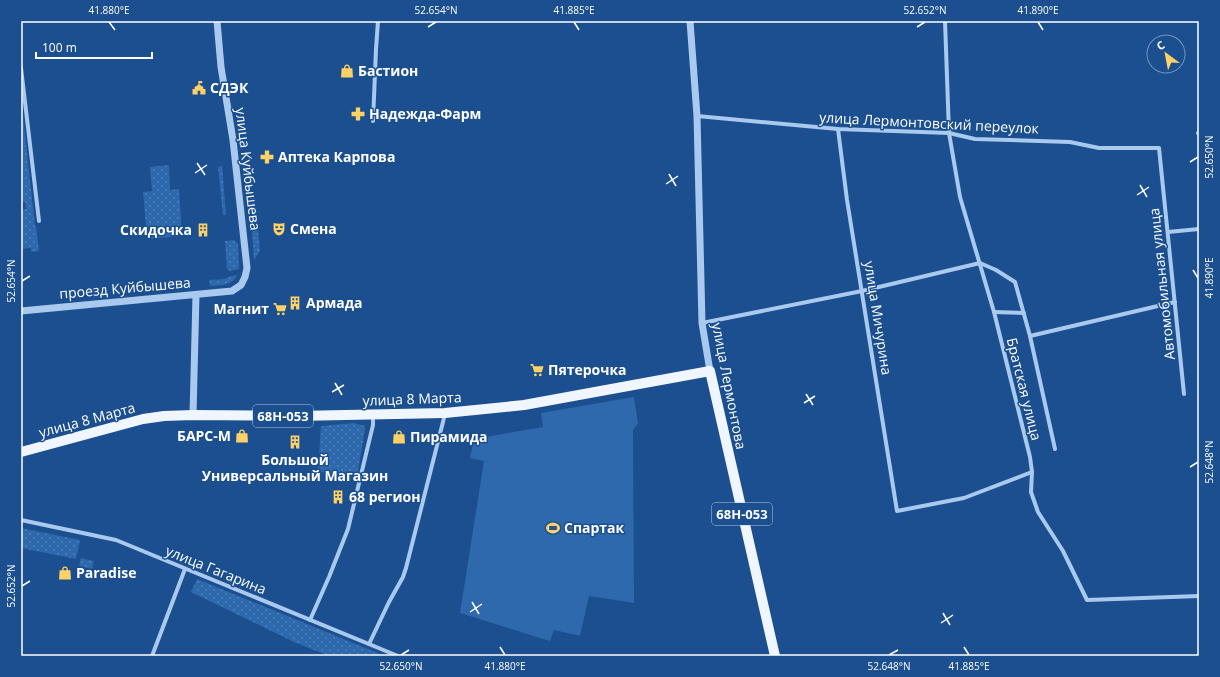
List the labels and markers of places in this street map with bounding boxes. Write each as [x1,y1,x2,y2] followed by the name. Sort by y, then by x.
[358,61,418,80] place label: Бастион
[339,63,355,79] shop icon: Бастион
[210,78,249,97] place label: СДЭК
[191,80,207,96] public building icon: СДЭК
[369,104,481,123] place label: Надежда-Фарм
[350,106,366,122] pharmacy icon: Надежда-Фарм
[278,147,395,166] place label: Аптека Карпова
[259,149,275,165] pharmacy icon: Аптека Карпова
[290,219,337,238] place label: Смена
[120,220,192,239] place label: Скидочка
[271,221,287,237] theatre icon: Смена
[195,222,211,238] building icon: Скидочка
[306,293,363,312] place label: Армада
[287,295,303,311] building icon: Армада
[214,299,269,318] place label: Магнит
[272,301,288,317] supermarket icon: Магнит
[548,360,627,379] place label: Пятерочка
[529,362,545,378] supermarket icon: Пятерочка
[177,426,231,445] place label: БАРС-М
[410,427,488,446] place label: Пирамида
[234,428,250,444] shop icon: БАРС-М
[391,429,407,445] shop icon: Пирамида
[287,434,303,450] building icon: Большой Универсальный Магазин
[202,450,388,485] place label: Большой Универсальный Магазин
[349,487,421,506] place label: 68 регион
[330,489,346,505] building icon: 68 регион
[564,518,625,537] place label: Спартак
[545,520,561,536] sports icon: Спартак
[76,563,136,582] place label: Paradise
[57,565,73,581] shop icon: Paradise

